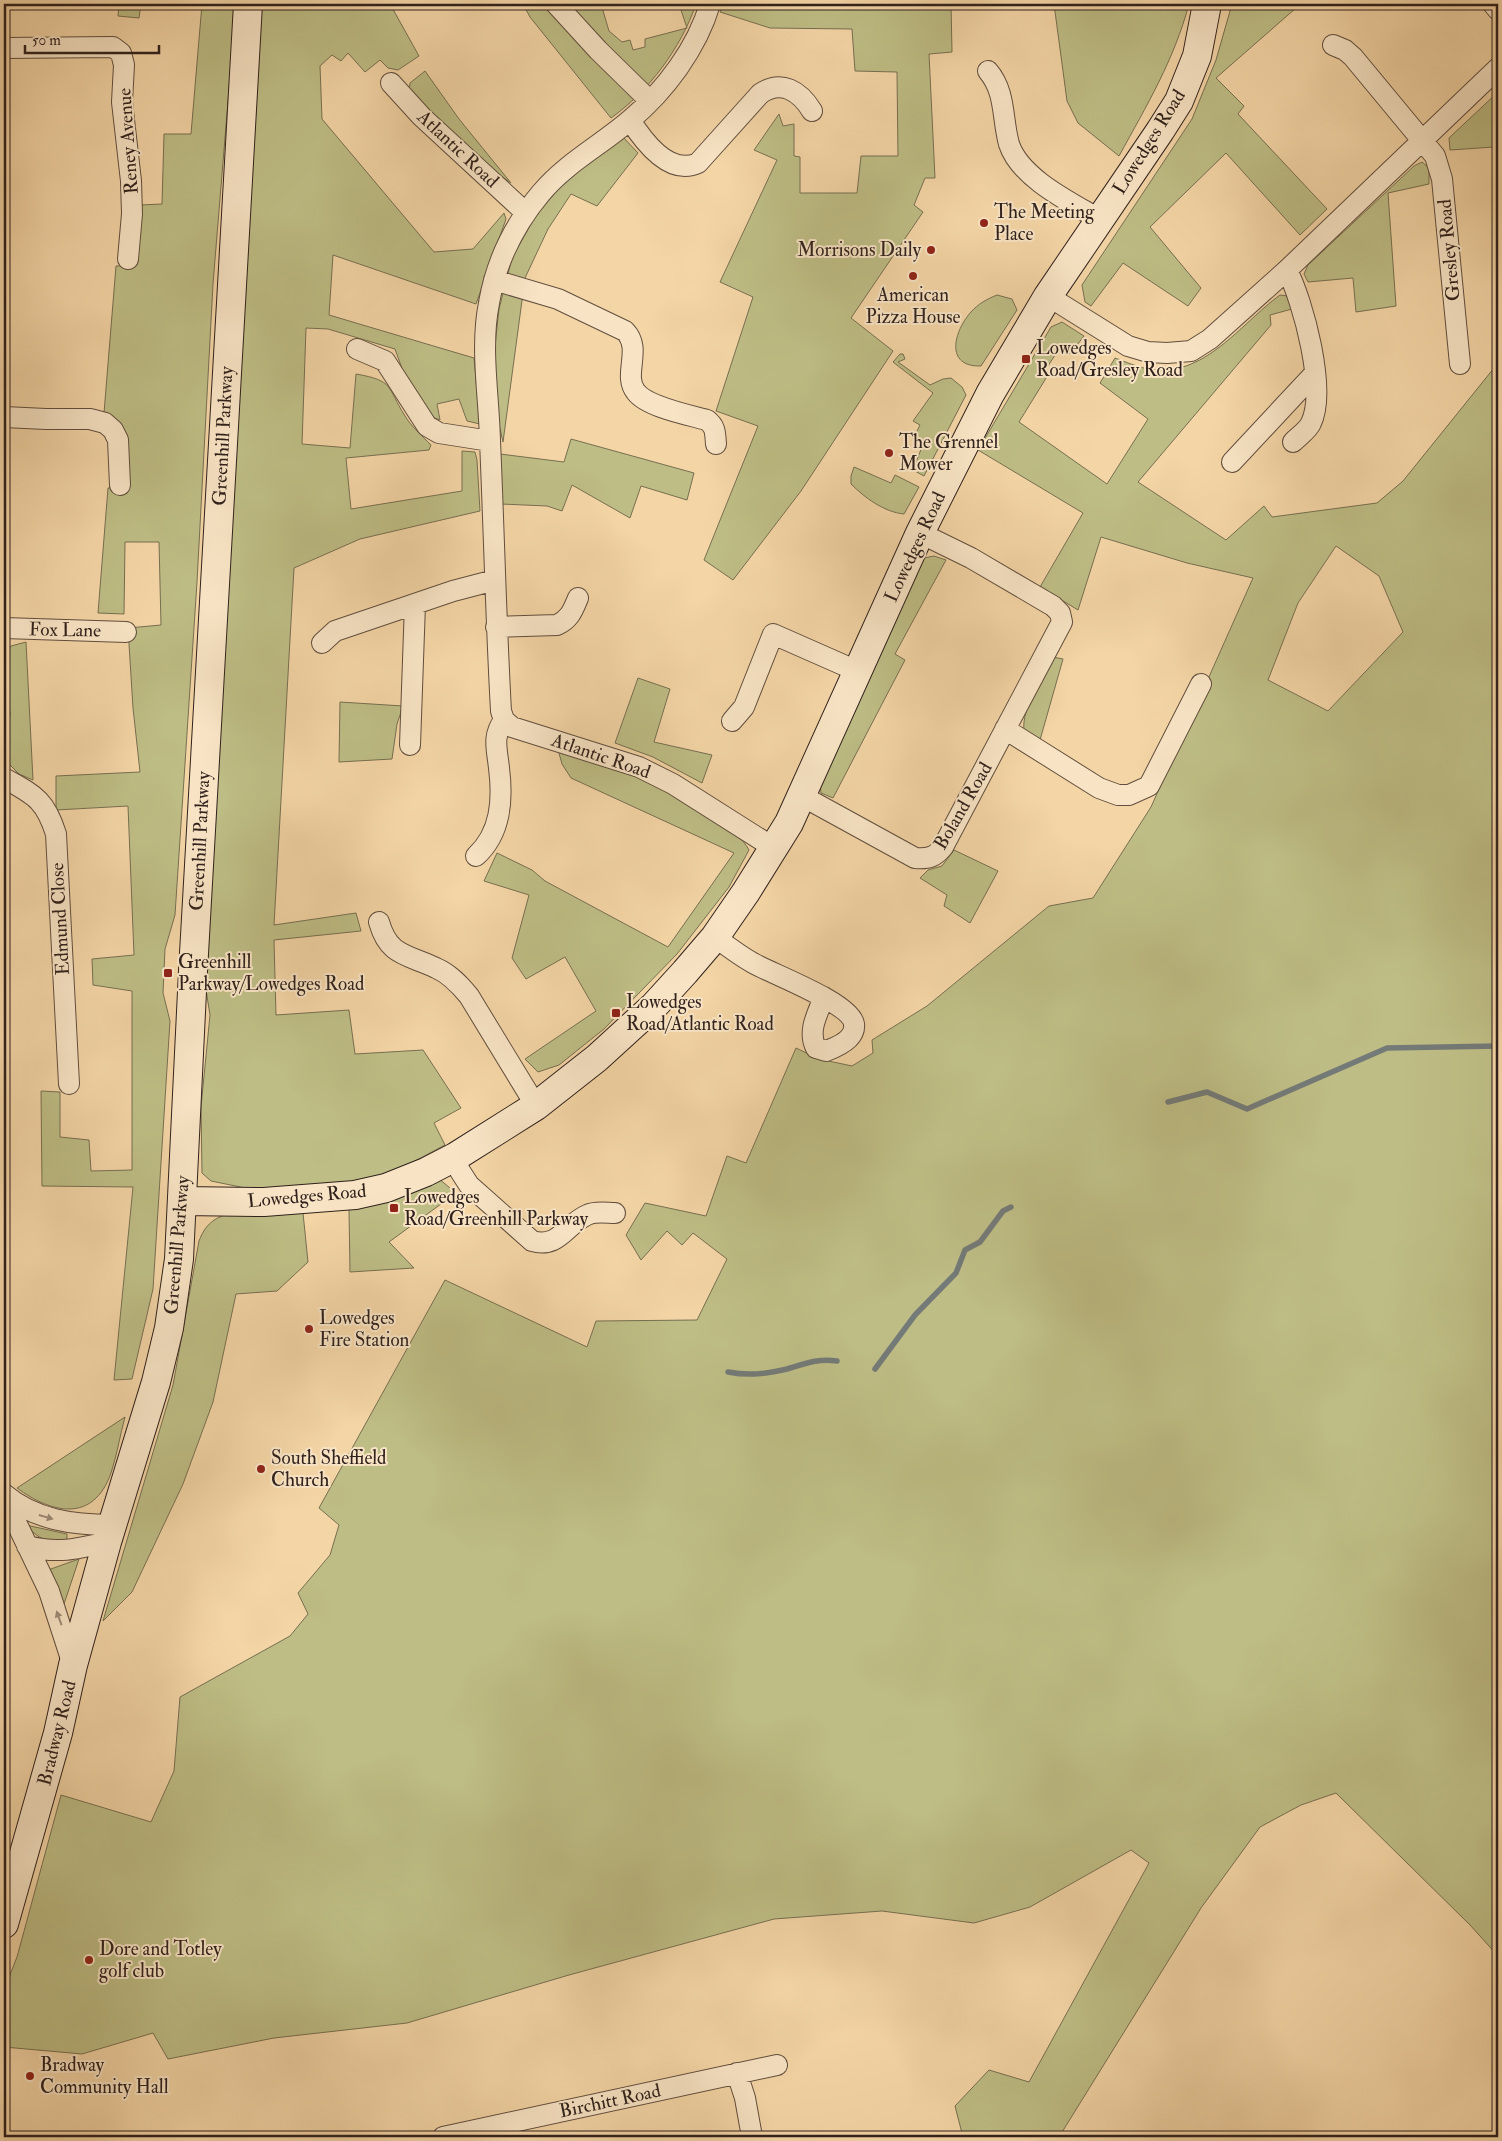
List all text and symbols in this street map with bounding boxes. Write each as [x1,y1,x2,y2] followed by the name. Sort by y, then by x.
[25,22,159,54] scale bar
[32,31,61,50] text: 50 m
[1107,85,1191,199] street label: Lowedges Road
[112,87,144,195] street label: Reney Avenue
[411,104,504,193] street label: Atlantic Road
[1433,197,1465,302] street label: Gresley Road
[994,200,1095,246] place label: The Meeting Place
[978,217,990,229] marker: The Meeting Place
[797,238,922,262] place label: Morrisons Daily
[925,244,937,256] marker: Morrisons Daily
[907,270,919,282] marker: American Pizza House
[865,283,961,329] place label: American Pizza House
[1036,336,1183,382] place label: Lowedges Road/Gresley Road
[1020,353,1032,365] marker: Lowedges Road/Gresley Road
[207,365,239,506] street label: Greenhill Parkway
[899,430,998,476] place label: The Grennel Mower
[883,447,895,459] marker: The Grennel Mower
[879,487,951,606] street label: Lowedges Road
[29,617,101,643] street label: Fox Lane
[547,728,654,784] street label: Atlantic Road
[928,757,998,854] street label: Boland Road
[184,770,216,911] street label: Greenhill Parkway
[45,862,75,976] street label: Edmund Close
[178,950,365,996] place label: Greenhill Parkway/Lowedges Road
[162,967,174,979] marker: Greenhill Parkway/Lowedges Road
[626,990,774,1036] place label: Lowedges Road/Atlantic Road
[610,1007,622,1019] marker: Lowedges Road/Atlantic Road
[159,1174,195,1316] street label: Greenhill Parkway
[247,1179,368,1213] street label: Lowedges Road
[404,1185,589,1231] place label: Lowedges Road/Greenhill Parkway
[388,1202,400,1214] marker: Lowedges Road/Greenhill Parkway
[319,1306,410,1352] place label: Lowedges Fire Station
[303,1323,315,1335] marker: Lowedges Fire Station
[271,1446,387,1492] place label: South Sheffield Church
[255,1463,267,1475] marker: South Sheffield Church
[39,1514,54,1522] one-way arrow
[55,1610,63,1625] one-way arrow
[32,1677,82,1788] street label: Bradway Road
[99,1937,222,1983] place label: Dore and Totley golf club
[83,1954,95,1966] marker: Dore and Totley golf club
[40,2053,169,2099] place label: Bradway Community Hall
[24,2070,36,2082] marker: Bradway Community Hall
[557,2078,664,2123] street label: Birchitt Road

